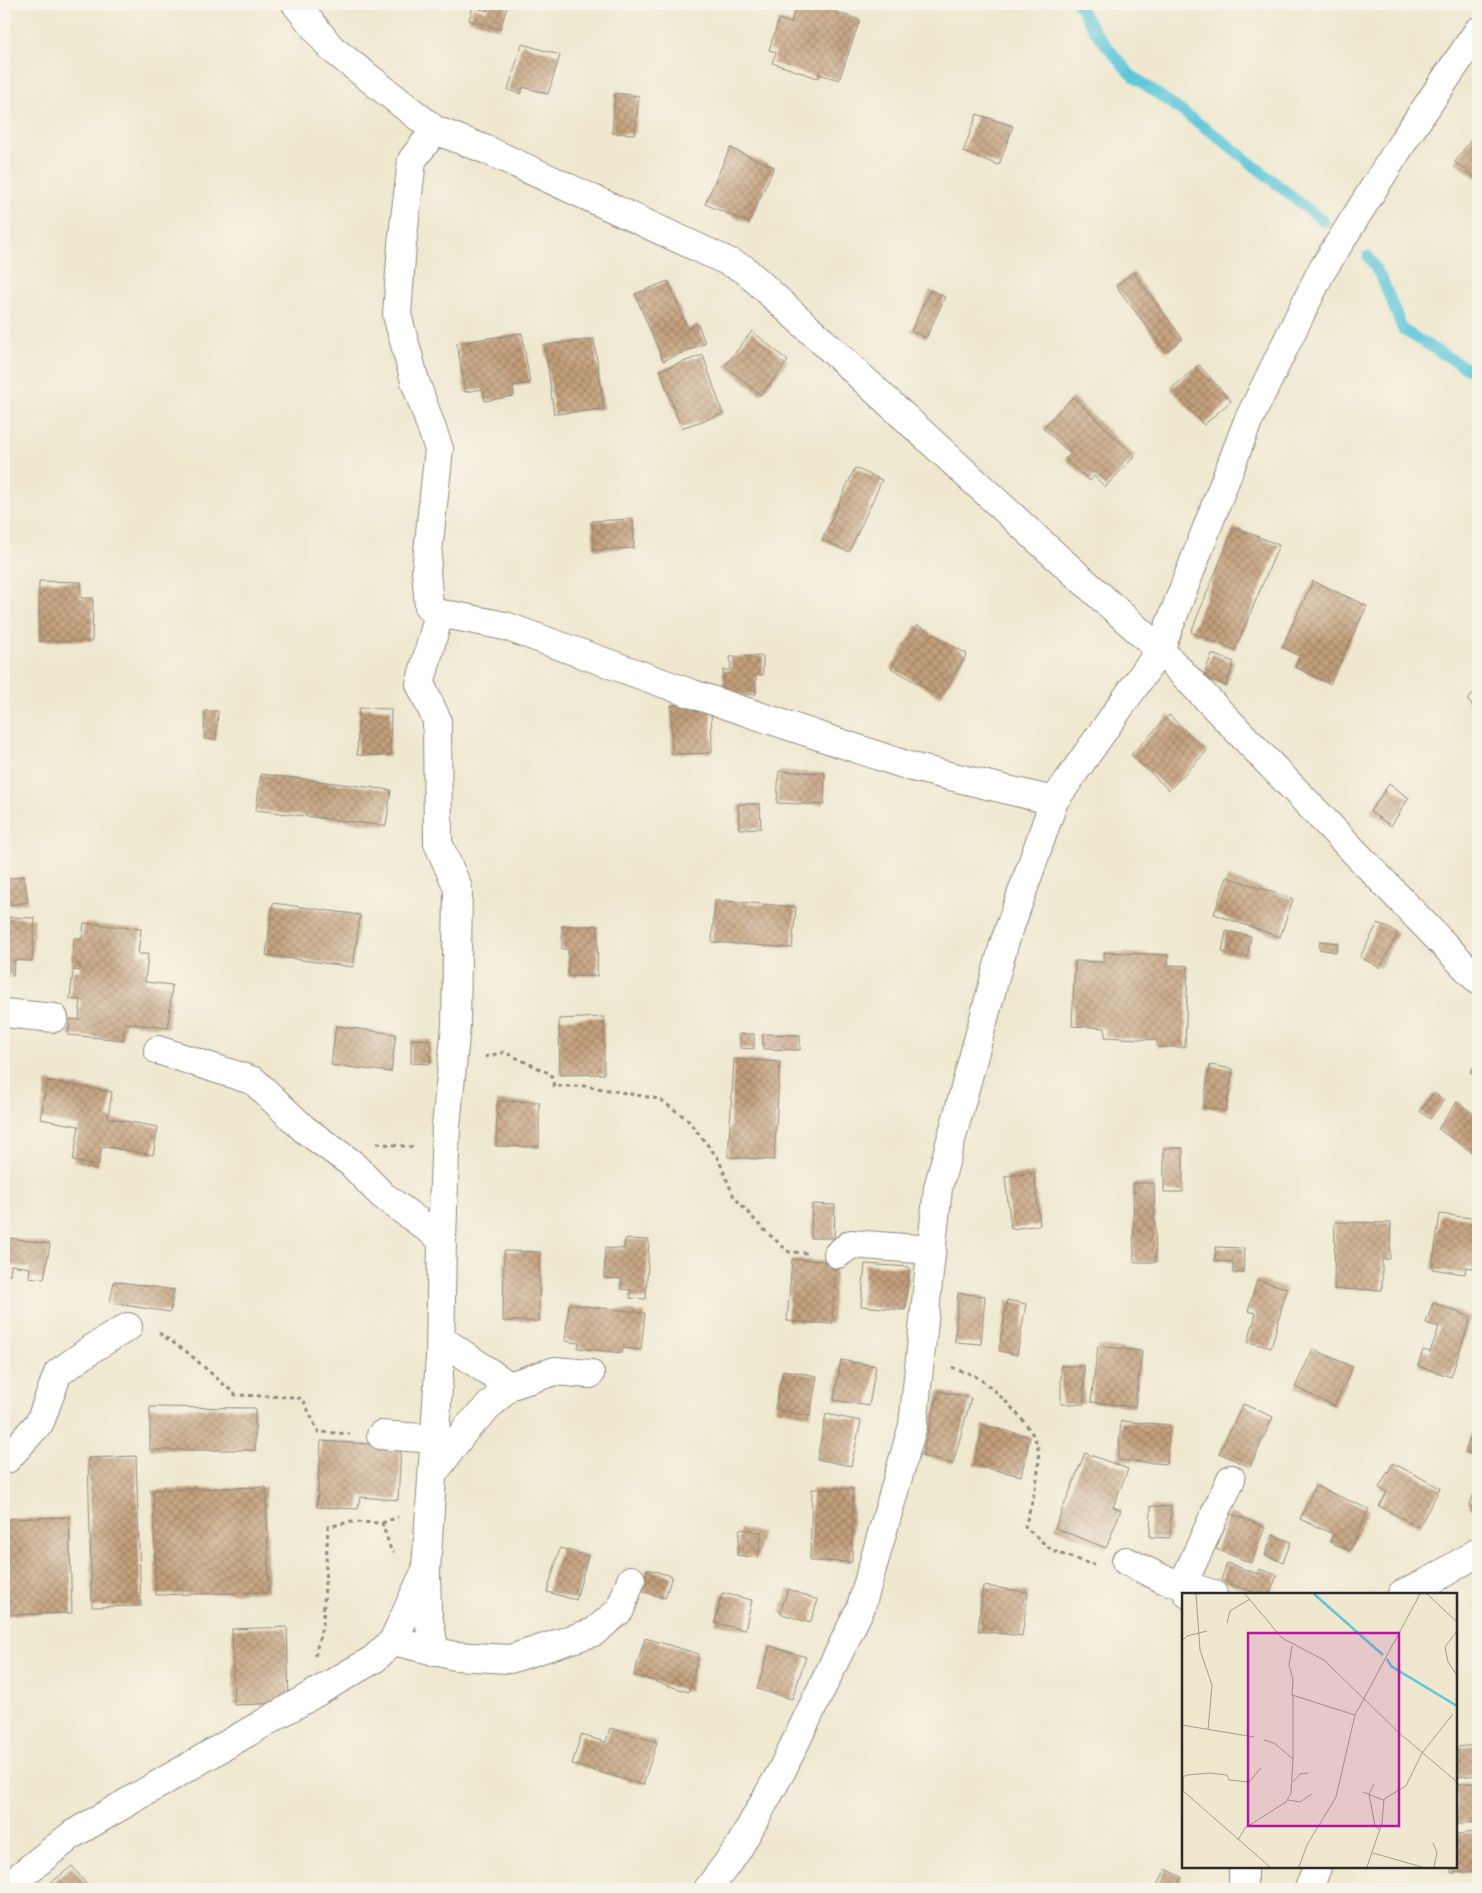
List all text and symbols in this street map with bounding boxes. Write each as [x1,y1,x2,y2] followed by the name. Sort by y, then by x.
[1182,1593,1457,1868] inset map

